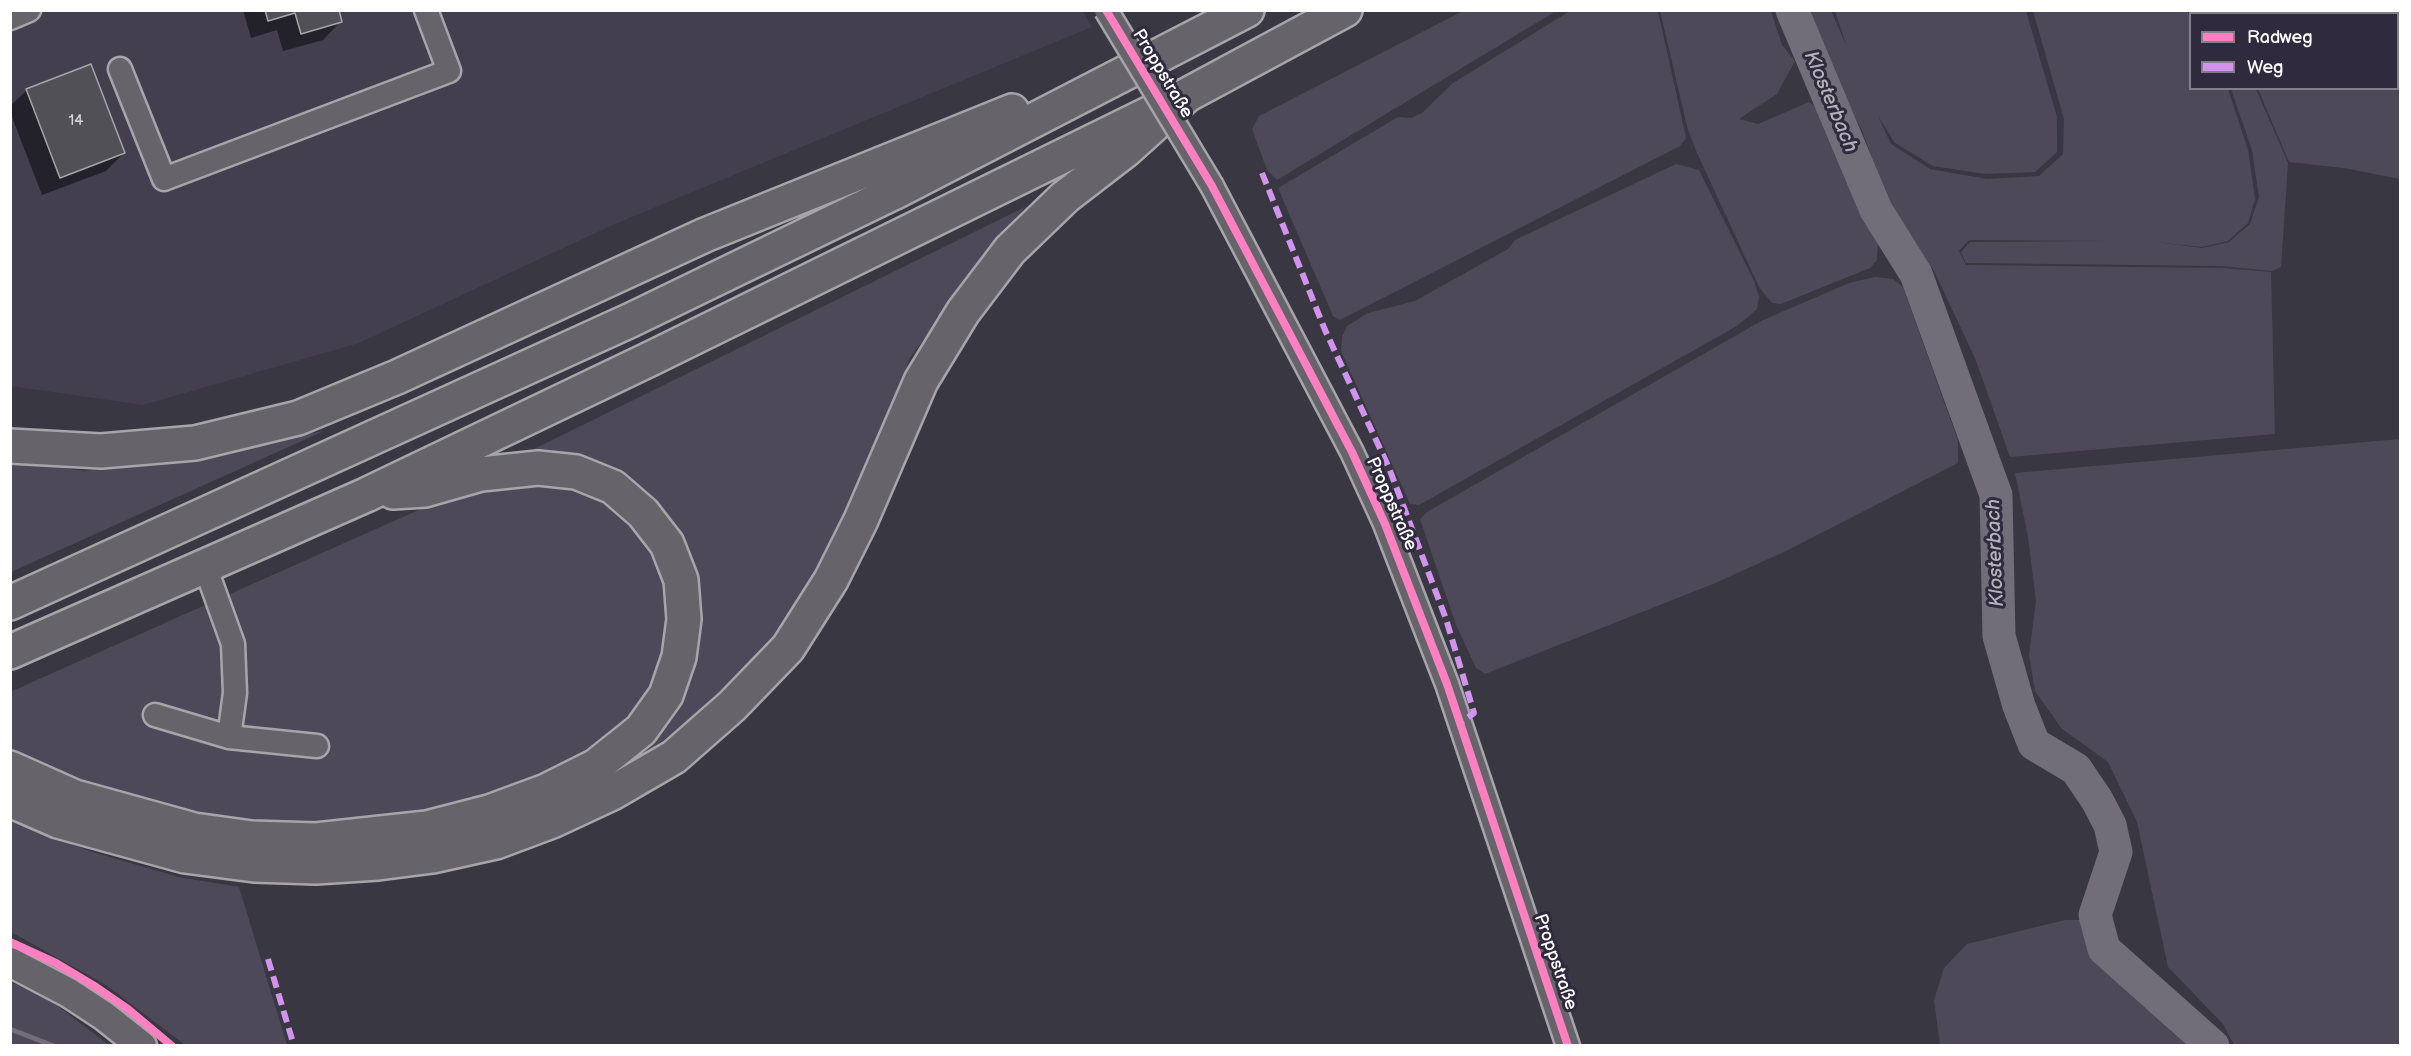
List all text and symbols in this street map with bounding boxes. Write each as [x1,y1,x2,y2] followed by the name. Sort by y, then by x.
[2189,12,2399,90] legend
[1127,26,1197,122] street label: Proppstraße
[2247,27,2313,48] text: Radweg
[1798,48,1862,156] water label: Klosterbach
[2247,57,2283,78] text: Weg
[69,112,83,130] house number: 14
[1361,454,1421,554] street label: Proppstraße
[1982,499,2010,607] water label: Klosterbach
[1529,911,1581,1013] street label: Proppstraße

